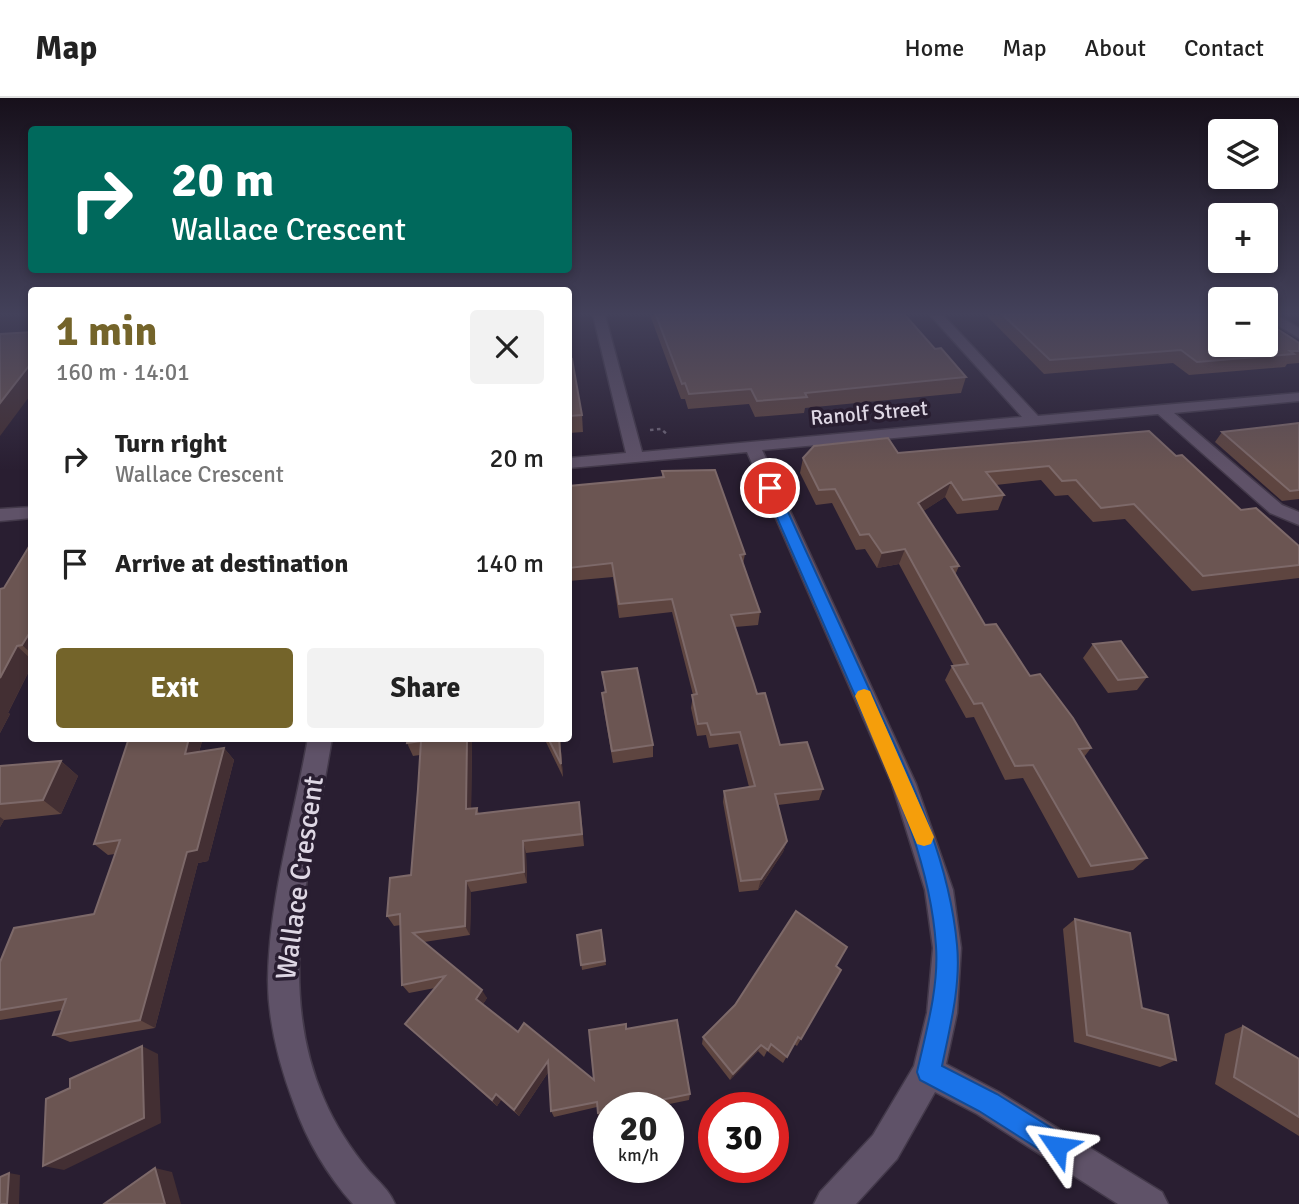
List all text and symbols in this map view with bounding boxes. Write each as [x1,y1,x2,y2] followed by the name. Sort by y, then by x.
[35,28,97,69] text: Map
[904,33,964,63] text: Home
[1002,33,1047,63] text: Map
[1085,33,1146,63] text: About
[1184,33,1264,63] text: Contact
[1208,119,1278,357] map controls
[1208,119,1278,189] button: layers
[171,150,274,210] text: 20 m
[56,154,147,245] icon: right
[1208,203,1278,273] button: +
[171,210,406,249] text: Wallace Crescent
[1208,287,1278,357] button: −
[56,306,157,357] text: 1 min
[470,310,544,384] button: close
[56,358,190,387] text: 160 m · 14:01
[809,395,929,431] street label: Ranolf Street
[115,428,227,460] text: Turn right
[56,440,94,478] icon: right
[489,443,544,475] text: 20 m
[740,458,800,518] pin
[115,460,284,489] text: Wallace Crescent
[751,469,789,507] icon: arrive
[56,545,94,583] icon: arrive
[115,548,348,580] text: Arrive at destination
[475,548,544,580] text: 140 m
[56,648,293,728] button: Exit
[307,648,544,728] button: Share
[269,774,331,982] street label: Wallace Crescent
[698,1092,789,1183] speed limit sign: 30
[620,1107,657,1150] text: 20
[1020,1109,1094,1183] position arrow
[618,1144,659,1166] text: km/h

